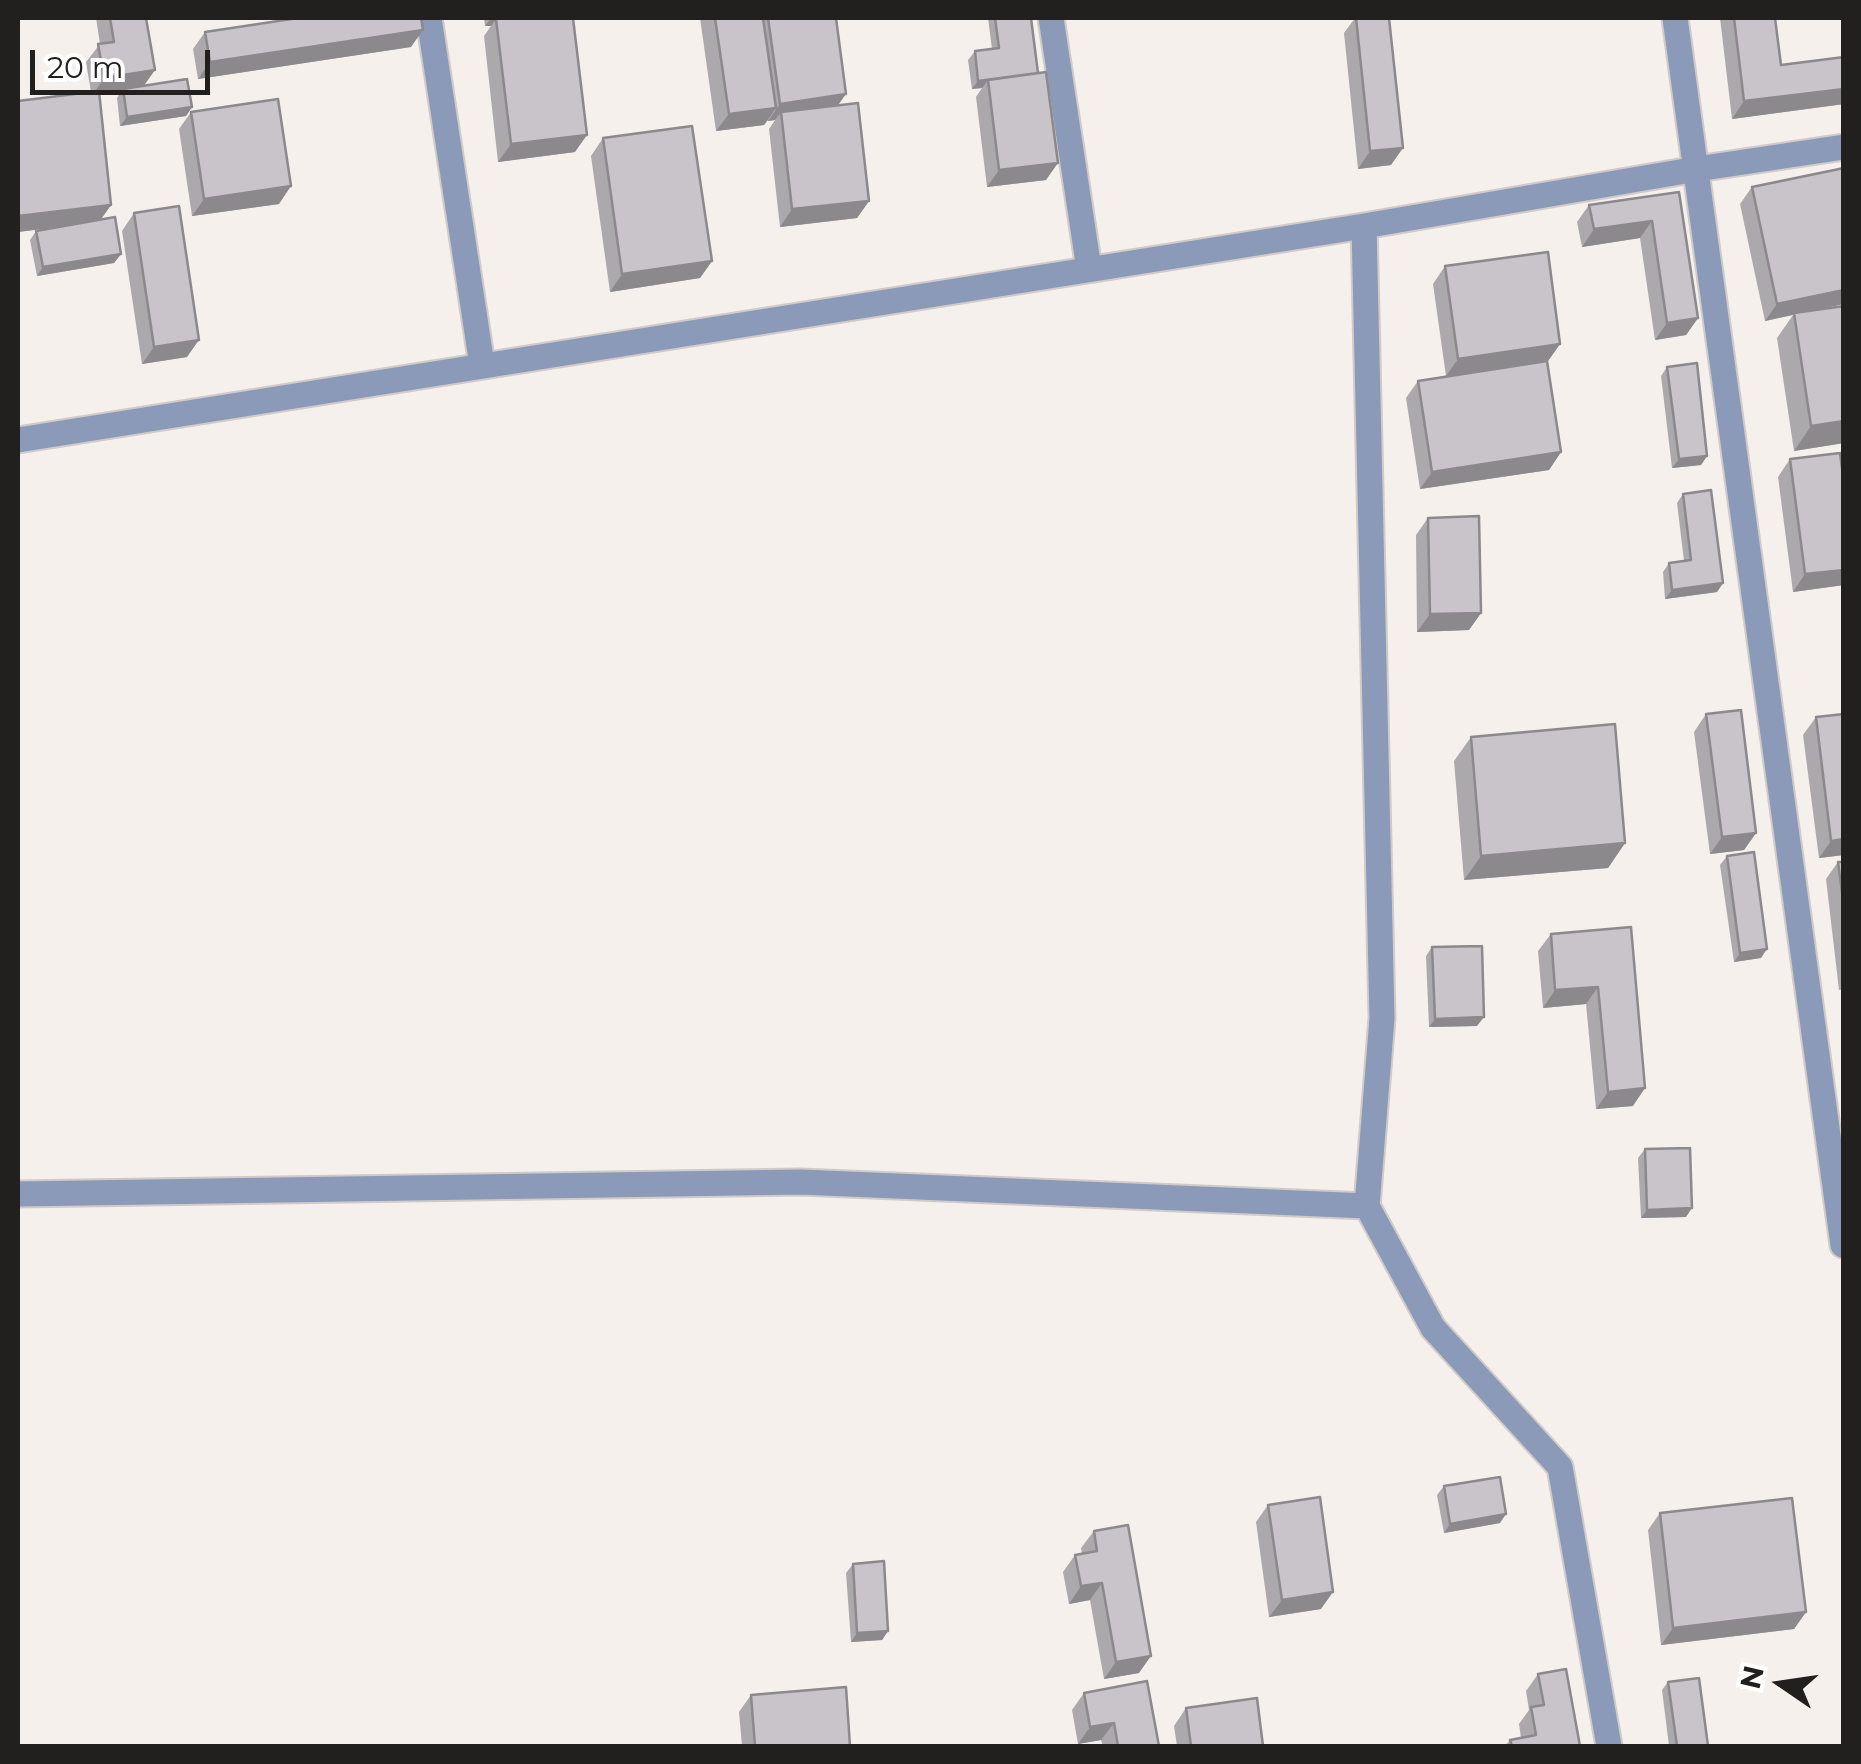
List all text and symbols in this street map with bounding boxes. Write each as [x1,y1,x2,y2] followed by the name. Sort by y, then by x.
[35,30,215,92] scale bar
[47,49,124,86] text: 20 m
[1731,1634,1831,1734] north arrow
[1733,1662,1771,1692] text: N

